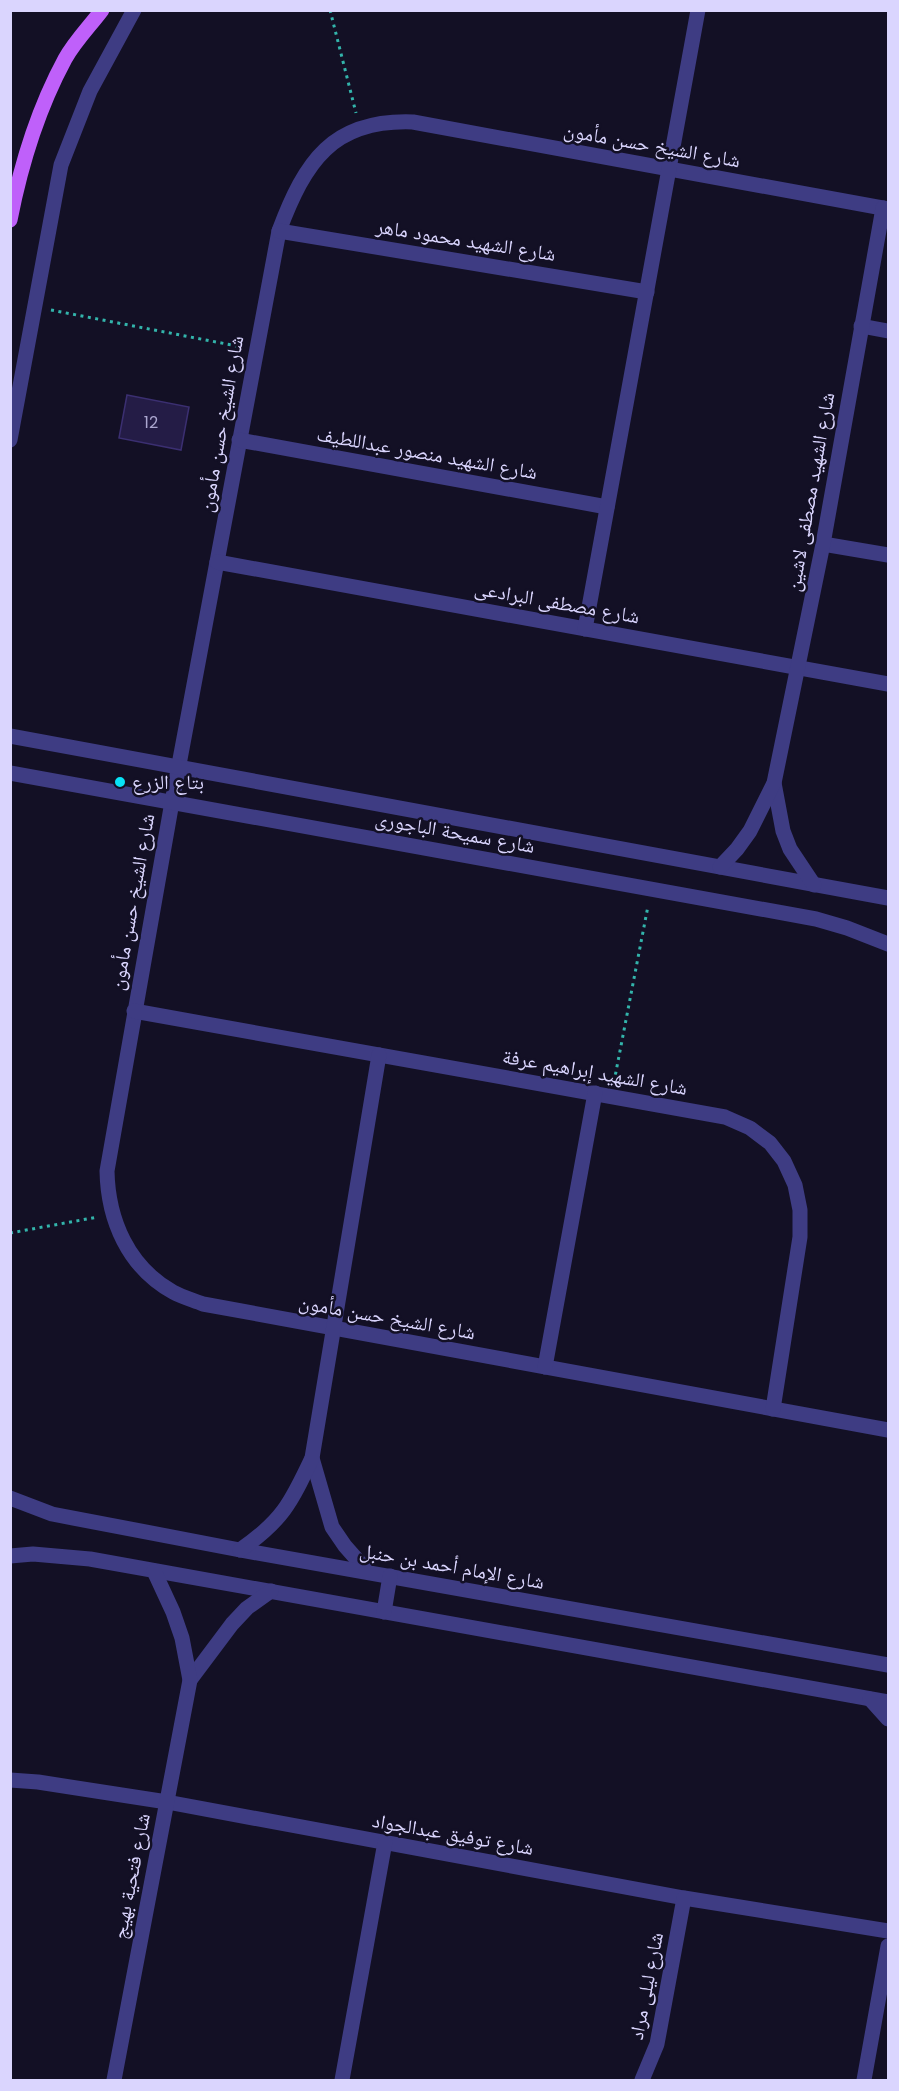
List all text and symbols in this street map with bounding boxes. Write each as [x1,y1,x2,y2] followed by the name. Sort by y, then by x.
[561,116,743,174] street label: شارع الشيخ حسن مأمون
[373,212,558,268] street label: شارع الشهيد محمود ماهر
[192,333,250,515] street label: شارع الشيخ حسن مأمون
[779,390,841,594] street label: شارع الشهيد مصطفى لاشين
[144,411,158,434] house number: 12
[314,420,540,486] street label: شارع الشهيد منصور عبداللطيف
[472,574,642,630] street label: شارع مصطفى البرادعى
[132,768,204,796] place label: بتاع الزرع
[113,775,127,789] marker: بتاع الزرع
[373,804,537,860] street label: شارع سميحة الباجورى
[103,811,161,993] street label: شارع الشيخ حسن مأمون
[500,1042,690,1102] street label: شارع الشهيد إبراهيم عرفة
[296,1288,478,1346] street label: شارع الشيخ حسن مأمون
[357,1536,547,1596] street label: شارع الإمام أحمد بن حنبل
[370,1806,536,1862] street label: شارع توفيق عبدالجواد
[105,1811,157,1941] street label: شارع فتحية بهيج
[622,1930,670,2042] street label: شارع ليلى مراد

